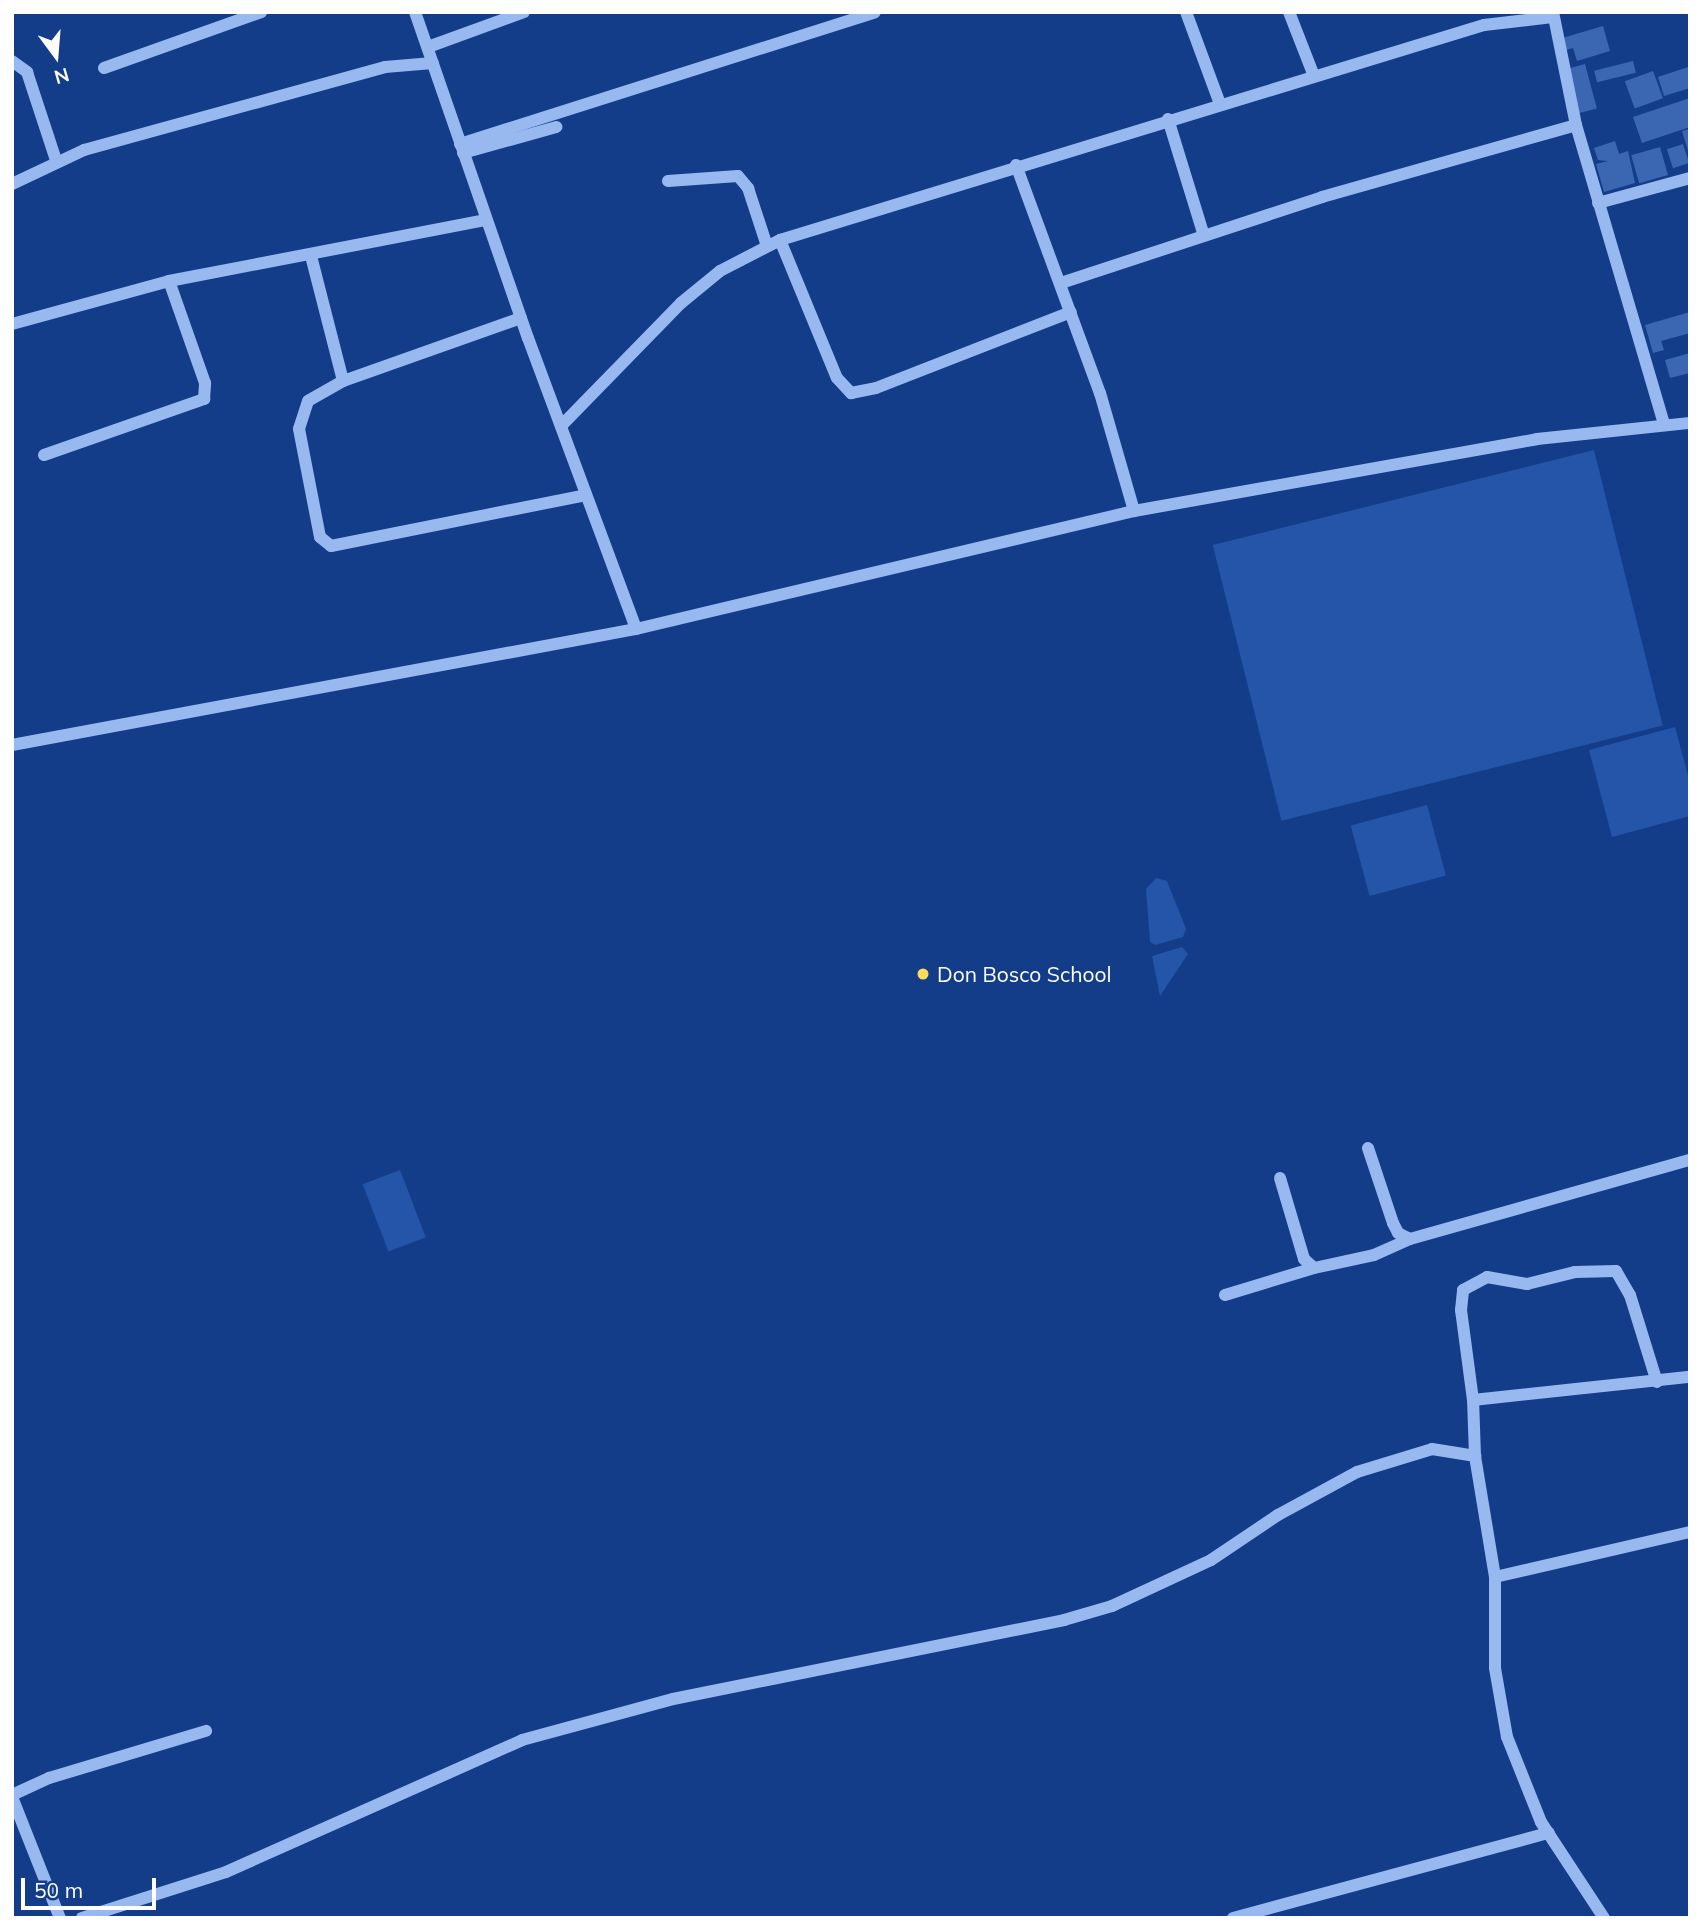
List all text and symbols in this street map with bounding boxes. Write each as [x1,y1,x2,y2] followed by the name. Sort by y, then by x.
[21,21,91,91] north arrow
[52,63,72,90] text: N
[937,961,1112,987] place label: Don Bosco School
[915,966,931,982] marker: Don Bosco School
[24,1864,159,1908] scale bar
[34,1877,83,1903] text: 50 m

